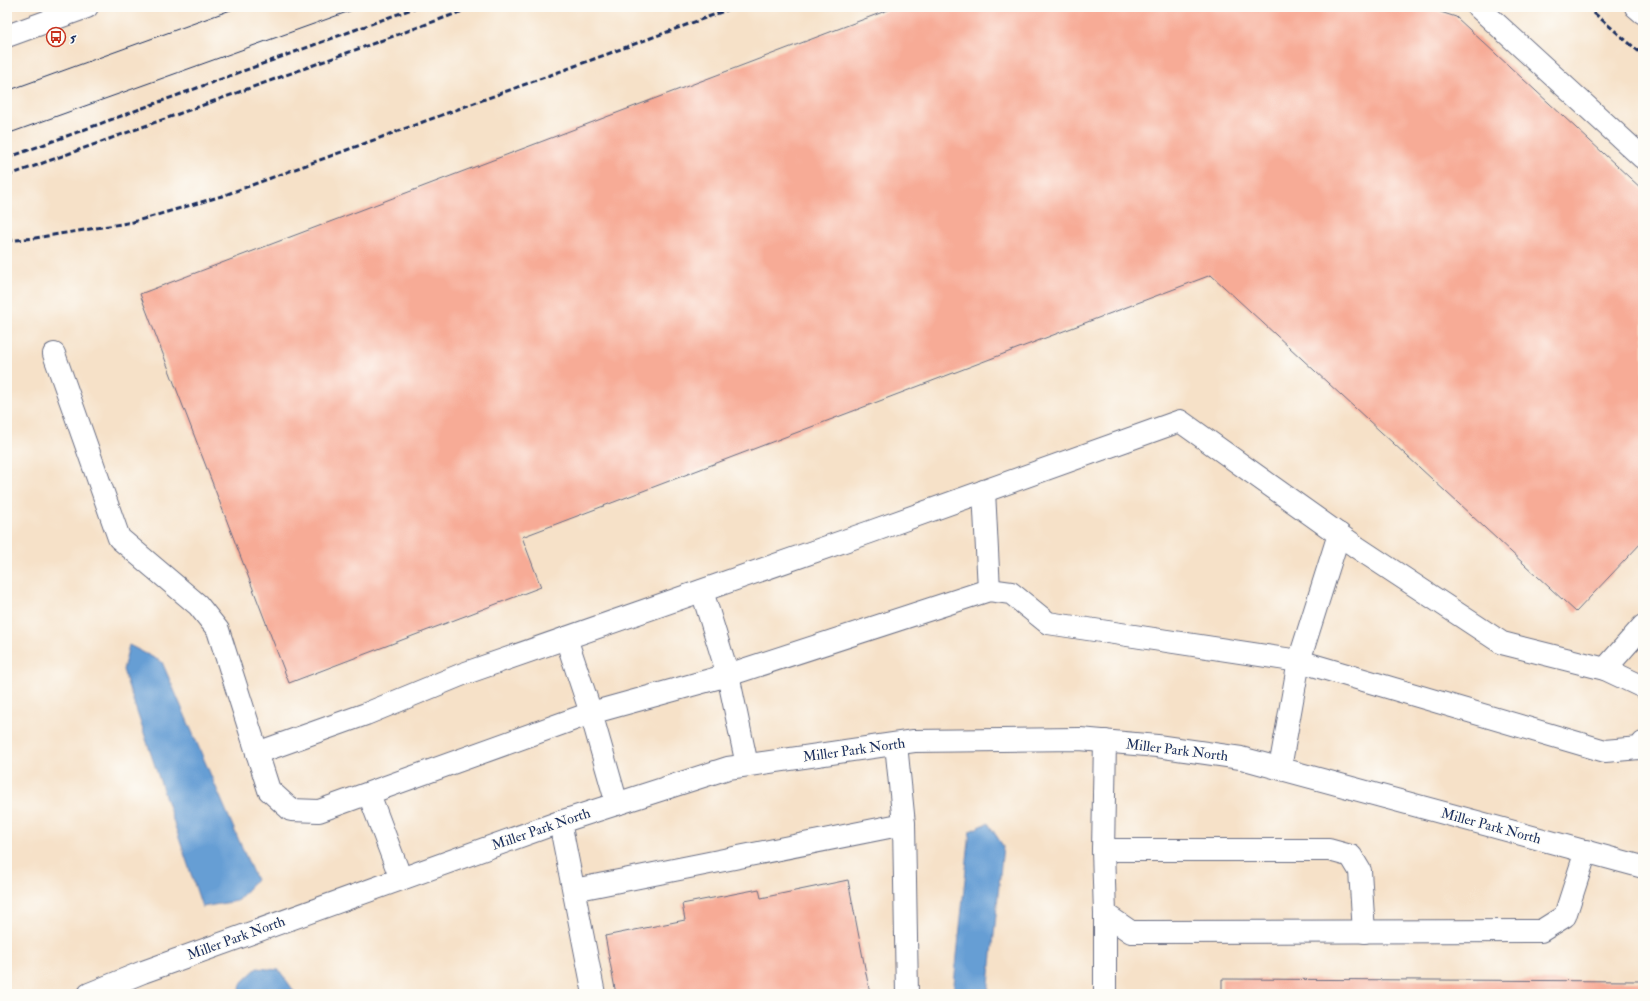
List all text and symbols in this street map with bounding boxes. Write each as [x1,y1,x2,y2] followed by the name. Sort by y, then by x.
[45,26,67,48] bus stop icon: 5
[70,29,77,46] place label: 5
[802,734,907,766] street label: Miller Park North
[1125,735,1230,765] street label: Miller Park North
[490,804,593,854] street label: Miller Park North
[1439,804,1544,848] street label: Miller Park North
[185,912,288,964] street label: Miller Park North

